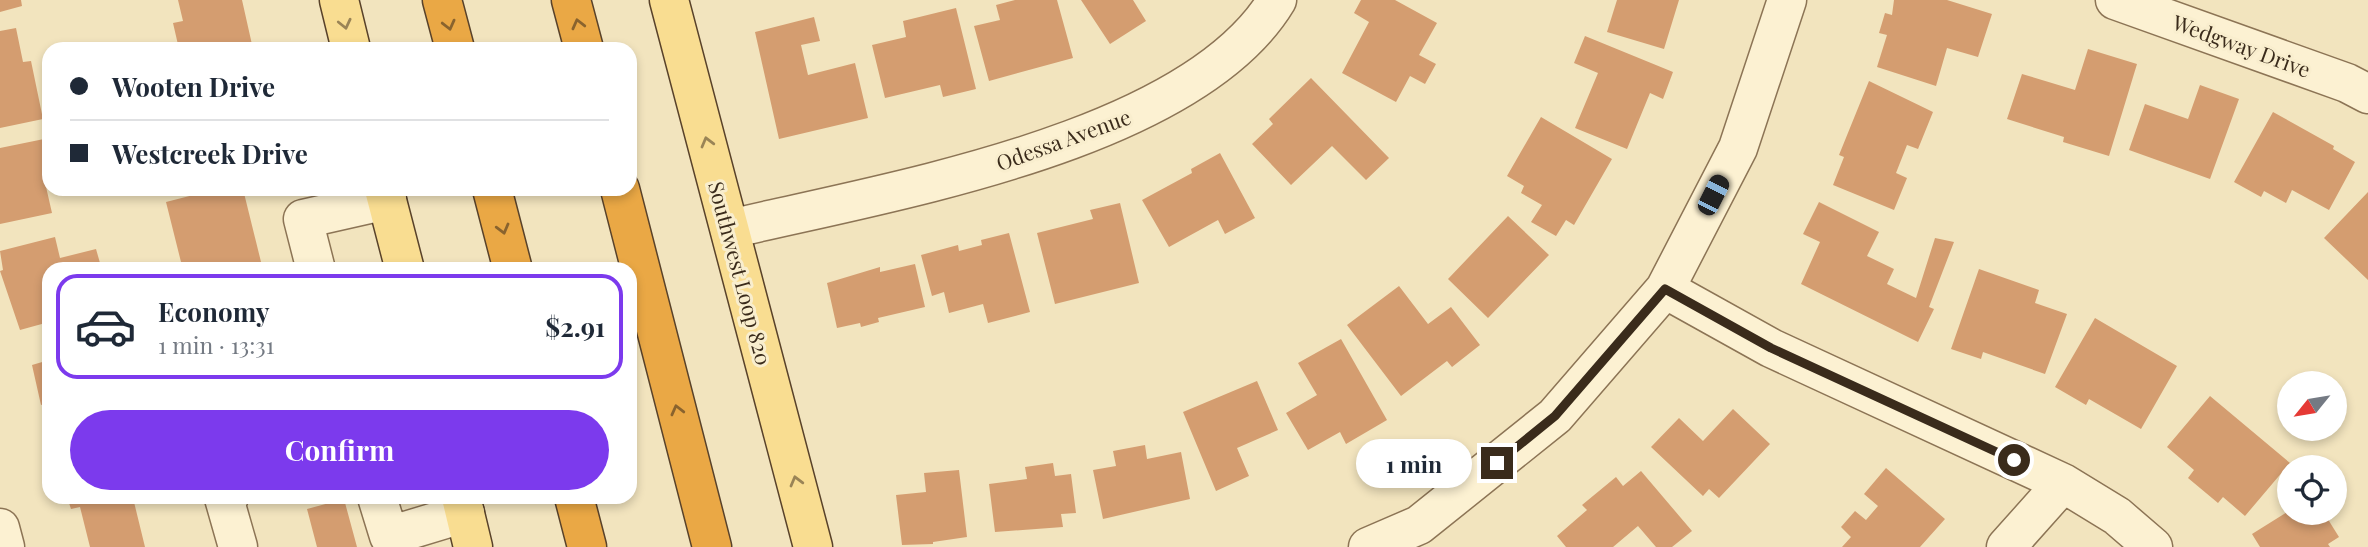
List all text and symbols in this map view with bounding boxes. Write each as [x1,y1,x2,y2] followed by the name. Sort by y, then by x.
[2168,7,2315,83] street label: Wedgway Drive
[337,18,351,30] one-way arrow
[441,18,455,30] one-way arrow
[572,19,586,31] one-way arrow
[112,69,275,104] text: Wooten Drive
[992,102,1134,176] street label: Odessa Avenue
[112,136,308,171] text: Westcreek Drive
[701,137,715,149] one-way arrow
[1695,172,1732,218] car
[703,178,779,368] street label: Southwest Loop 820
[495,223,509,235] one-way arrow
[158,294,269,329] text: Economy
[74,295,137,358] icon: car
[545,309,605,344] text: $2.91
[158,329,274,360] text: 1 min · 13:31
[2277,371,2347,441] north arrow
[2277,371,2347,525] map controls
[671,404,685,416] one-way arrow
[70,410,609,490] button: Confirm
[1357,438,1472,488] callout: 1 min
[1998,444,2030,476] route start
[1481,447,1513,479] route end
[1386,448,1442,479] text: 1 min
[2277,455,2347,525] button: locate
[790,475,804,487] one-way arrow

